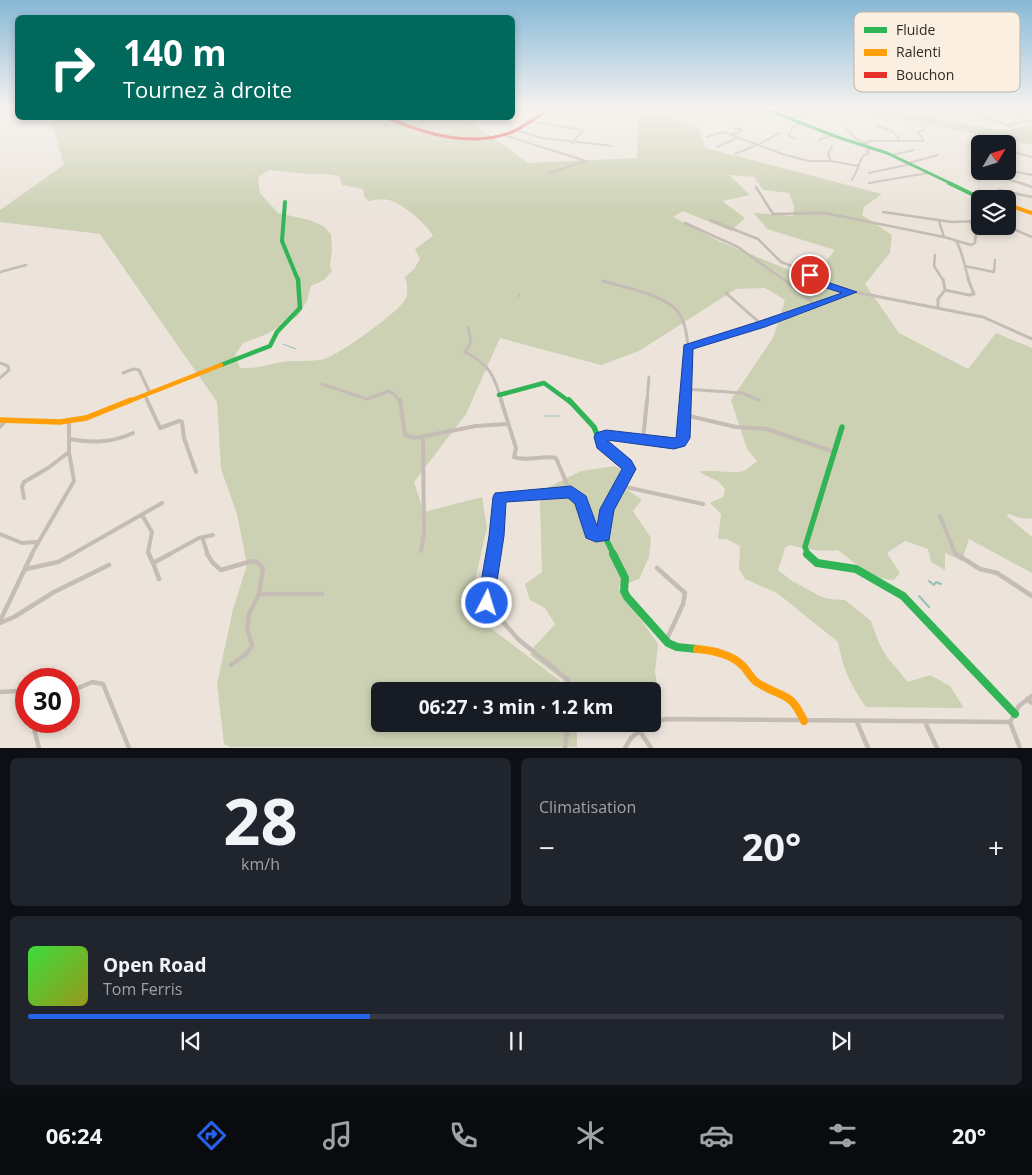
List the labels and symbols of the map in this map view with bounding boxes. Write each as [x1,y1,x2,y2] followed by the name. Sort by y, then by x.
[854,12,1020,92] legend
[896,20,935,39] text: Fluide
[896,42,941,61] text: Ralenti
[896,65,954,84] text: Bouchon
[971,135,1016,180] north arrow
[789,254,831,296] pin
[460,576,512,628] position arrow
[15,668,80,733] speed limit sign: 30

